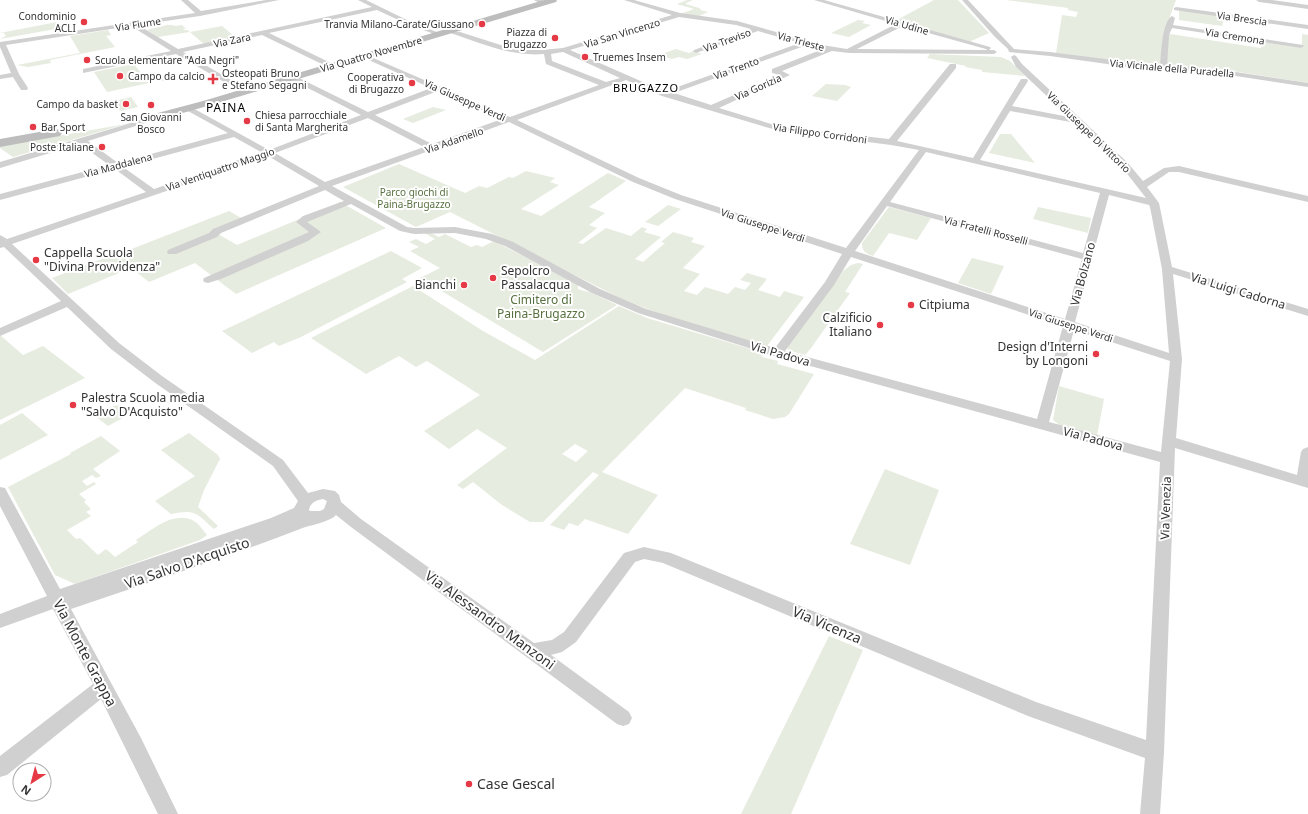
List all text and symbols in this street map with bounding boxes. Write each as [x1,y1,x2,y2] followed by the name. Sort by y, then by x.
[1216,8,1268,28] street label: Via Brescia
[19,9,76,35] place label: Condominio ACLI
[884,12,931,38] street label: Via Udine
[114,13,162,34] street label: Via Fiume
[582,15,662,51] street label: Via San Vincenzo
[79,17,89,27] marker: Condominio ACLI
[324,17,474,31] place label: Tranvia Milano-Carate/Giussano
[477,19,487,29] marker: Tranvia Milano-Carate/Giussano
[1204,24,1266,48] street label: Via Cremona
[503,25,547,51] place label: Piazza di Brugazzo
[701,25,753,55] street label: Via Treviso
[776,28,826,54] street label: Via Trieste
[212,29,252,51] street label: Via Zara
[318,33,424,75] street label: Via Quattro Novembre
[550,33,560,43] marker: Piazza di Brugazzo
[593,50,666,64] place label: Truemes Insem
[580,52,590,62] marker: Truemes Insem
[95,53,239,67] place label: Scuola elementare "Ada Negri"
[711,53,761,83] street label: Via Trento
[82,55,92,65] marker: Scuola elementare "Ada Negri"
[1109,56,1235,80] street label: Via Vicinale della Puradella
[222,66,307,92] place label: Osteopati Bruno e Stefano Segagni
[128,69,205,83] place label: Campo da calcio
[347,70,404,96] place label: Cooperativa di Brugazzo
[732,70,784,104] street label: Via Gorizia
[115,71,125,81] marker: Campo da calcio
[207,73,219,85] marker: Osteopati Bruno e Stefano Segagni
[422,76,508,124] street label: Via Giuseppe Verdi
[407,78,417,88] marker: Cooperativa di Brugazzo
[613,80,679,95] district label: BRUGAZZO
[1044,88,1134,176] street label: Via Giuseppe Di Vittorio
[36,97,118,111] place label: Campo da basket
[121,99,131,109] marker: Campo da basket
[206,99,246,116] district label: PAINA
[146,100,156,110] marker: San Giovanni Bosco
[255,108,348,134] place label: Chiesa parrocchiale di Santa Margherita
[120,110,182,136] place label: San Giovanni Bosco
[242,116,252,126] marker: Chiesa parrocchiale di Santa Margherita
[772,119,868,147] street label: Via Filippo Corridoni
[41,120,86,134] place label: Bar Sport
[28,122,38,132] marker: Bar Sport
[423,123,485,157] street label: Via Adamello
[30,140,94,154] place label: Poste Italiane
[97,142,107,152] marker: Poste Italiane
[164,144,276,194] street label: Via Ventiquattro Maggio
[83,149,153,181] street label: Via Maddalena
[377,185,451,211] park label: Parco giochi di Paina-Brugazzo
[719,205,807,245] street label: Via Giuseppe Verdi
[942,212,1030,248] street label: Via Fratelli Rosselli
[1066,240,1099,308] street label: Via Bolzano
[44,244,160,275] place label: Cappella Scuola "Divina Provvidenza"
[31,255,41,265] marker: Cappella Scuola "Divina Provvidenza"
[501,262,570,293] place label: Sepolcro Passalacqua
[1189,268,1288,313] street label: Via Luigi Cadorna
[488,273,498,283] marker: Sepolcro Passalacqua
[415,276,456,293] place label: Bianchi
[459,280,469,290] marker: Bianchi
[497,291,585,322] park label: Cimitero di Paina-Brugazzo
[919,296,970,313] place label: Citpiuma
[906,300,916,310] marker: Citpiuma
[1027,305,1115,345] street label: Via Giuseppe Verdi
[823,309,872,340] place label: Calzificio Italiano
[875,320,885,330] marker: Calzificio Italiano
[748,337,812,370] street label: Via Padova
[998,338,1088,369] place label: Design d'Interni by Longoni
[1091,349,1101,359] marker: Design d'Interni by Longoni
[81,389,205,420] place label: Palestra Scuola media "Salvo D'Acquisto"
[68,400,78,410] marker: Palestra Scuola media "Salvo D'Acquisto"
[1061,422,1125,455] street label: Via Padova
[1156,476,1175,540] street label: Via Venezia
[122,532,252,593] street label: Via Salvo D'Acquisto
[421,566,559,673] street label: Via Alessandro Manzoni
[49,596,122,710] street label: Via Monte Grappa
[790,601,865,648] street label: Via Vicenza
[12,762,52,802] north arrow
[477,774,555,793] place label: Case Gescal
[464,779,474,789] marker: Case Gescal
[18,782,34,799] text: N

